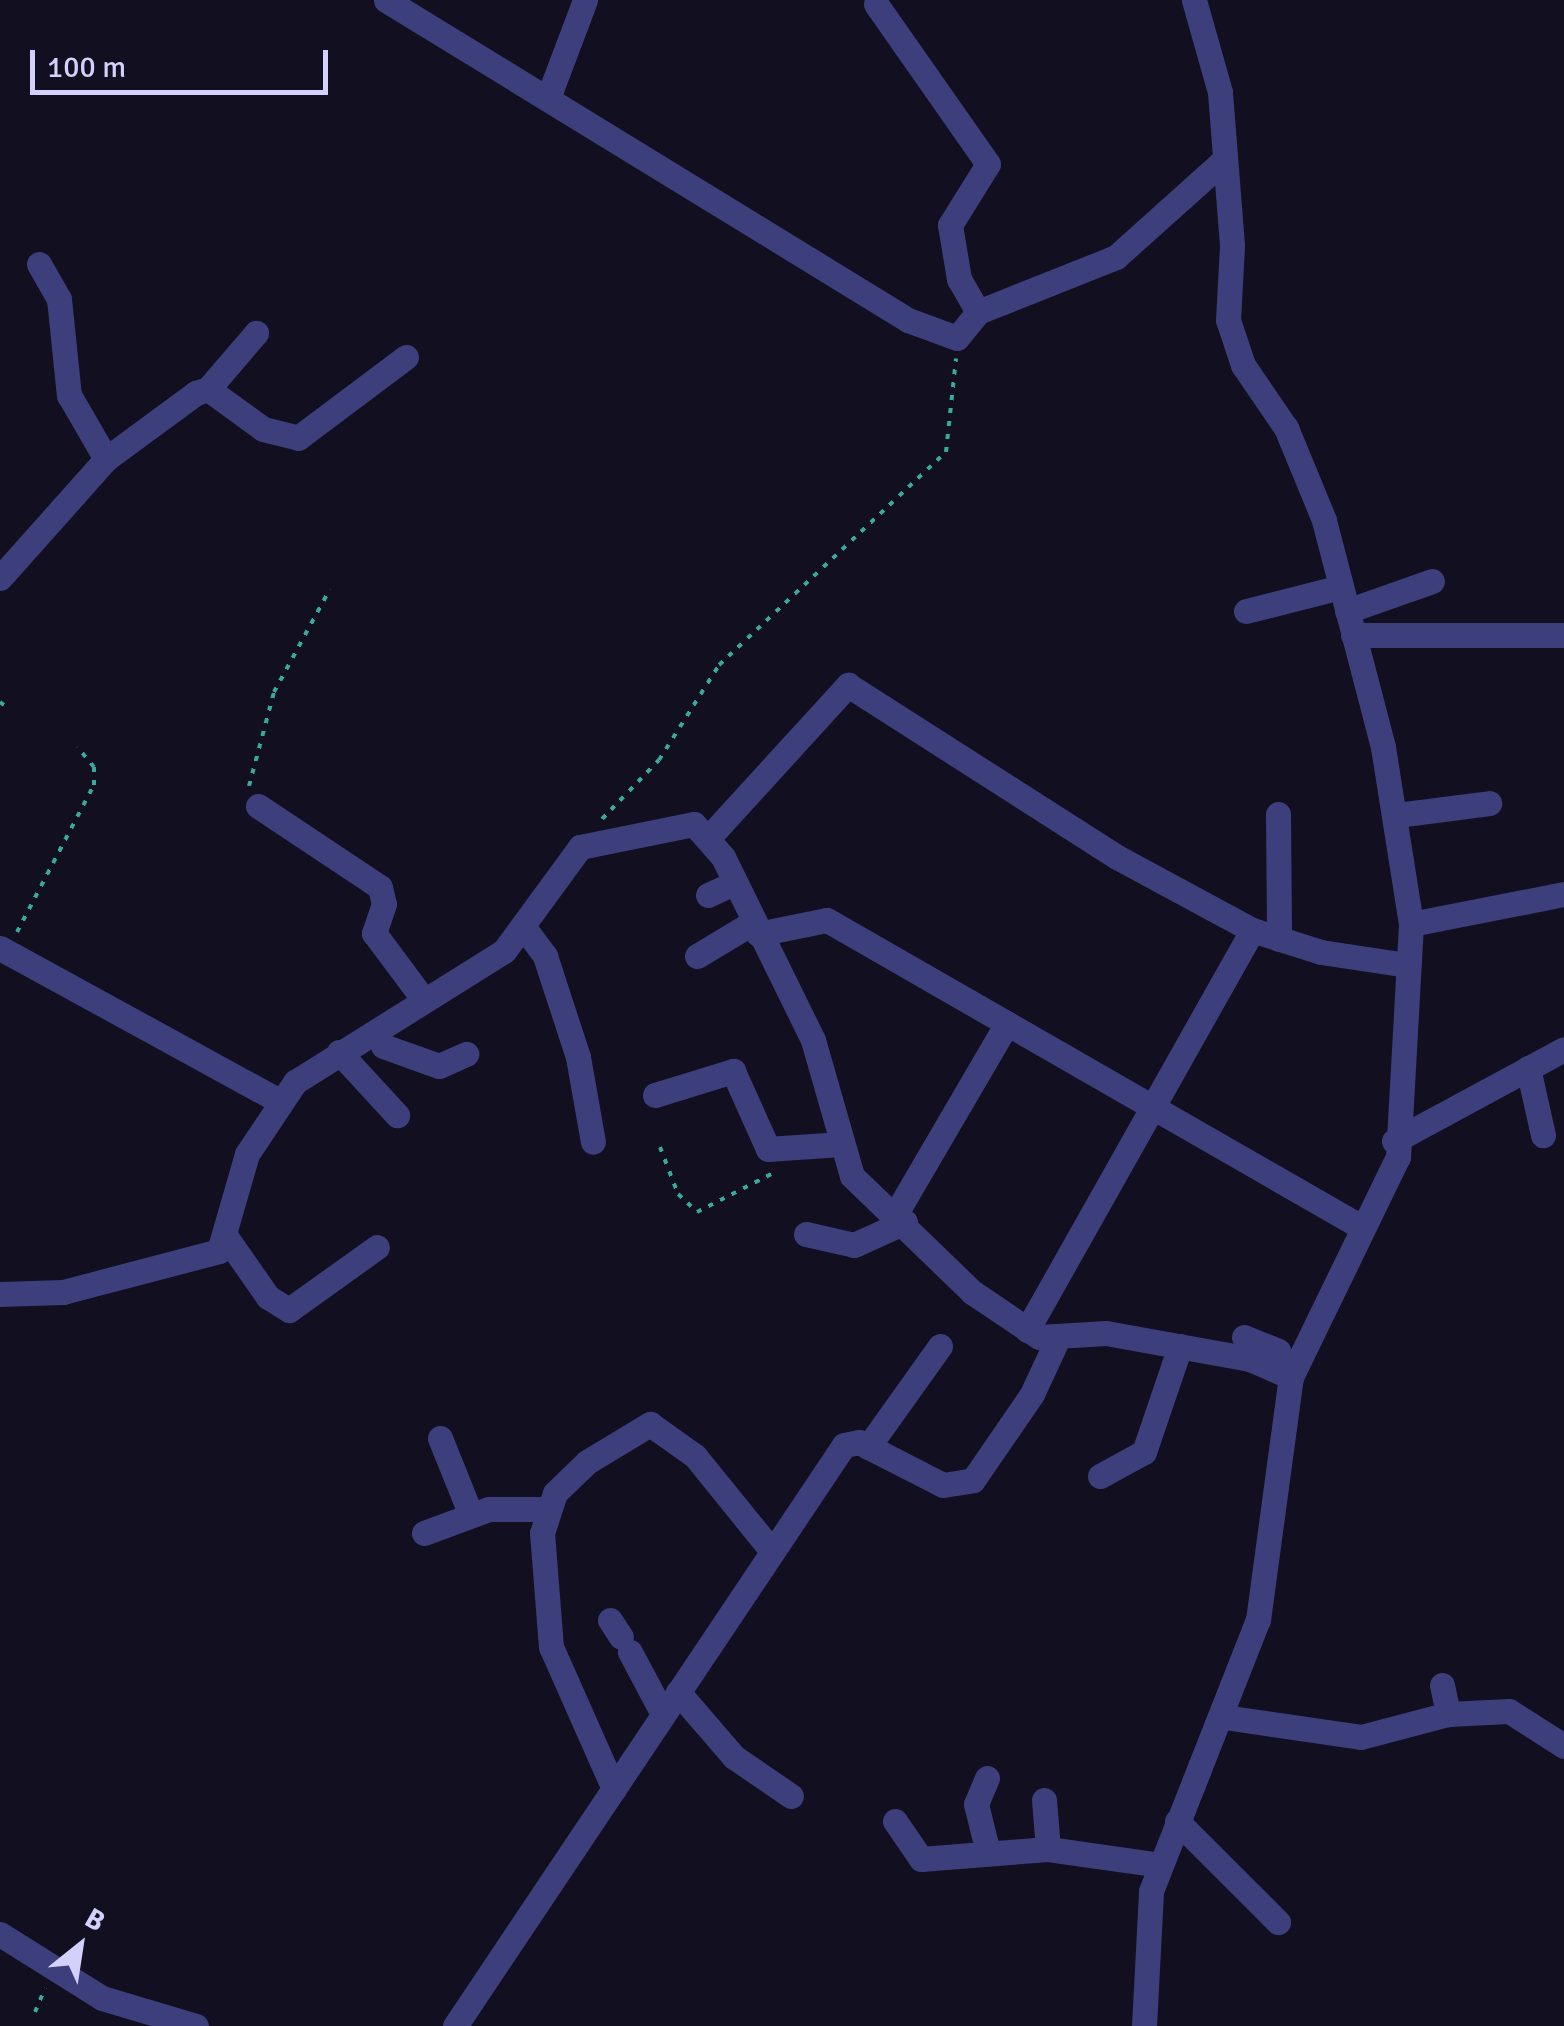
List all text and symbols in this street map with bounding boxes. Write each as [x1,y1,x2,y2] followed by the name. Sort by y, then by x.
[35,30,332,92] scale bar
[47,49,126,86] text: 100 m
[30,1896,130,1996] north arrow
[79,1901,111,1939] text: B

